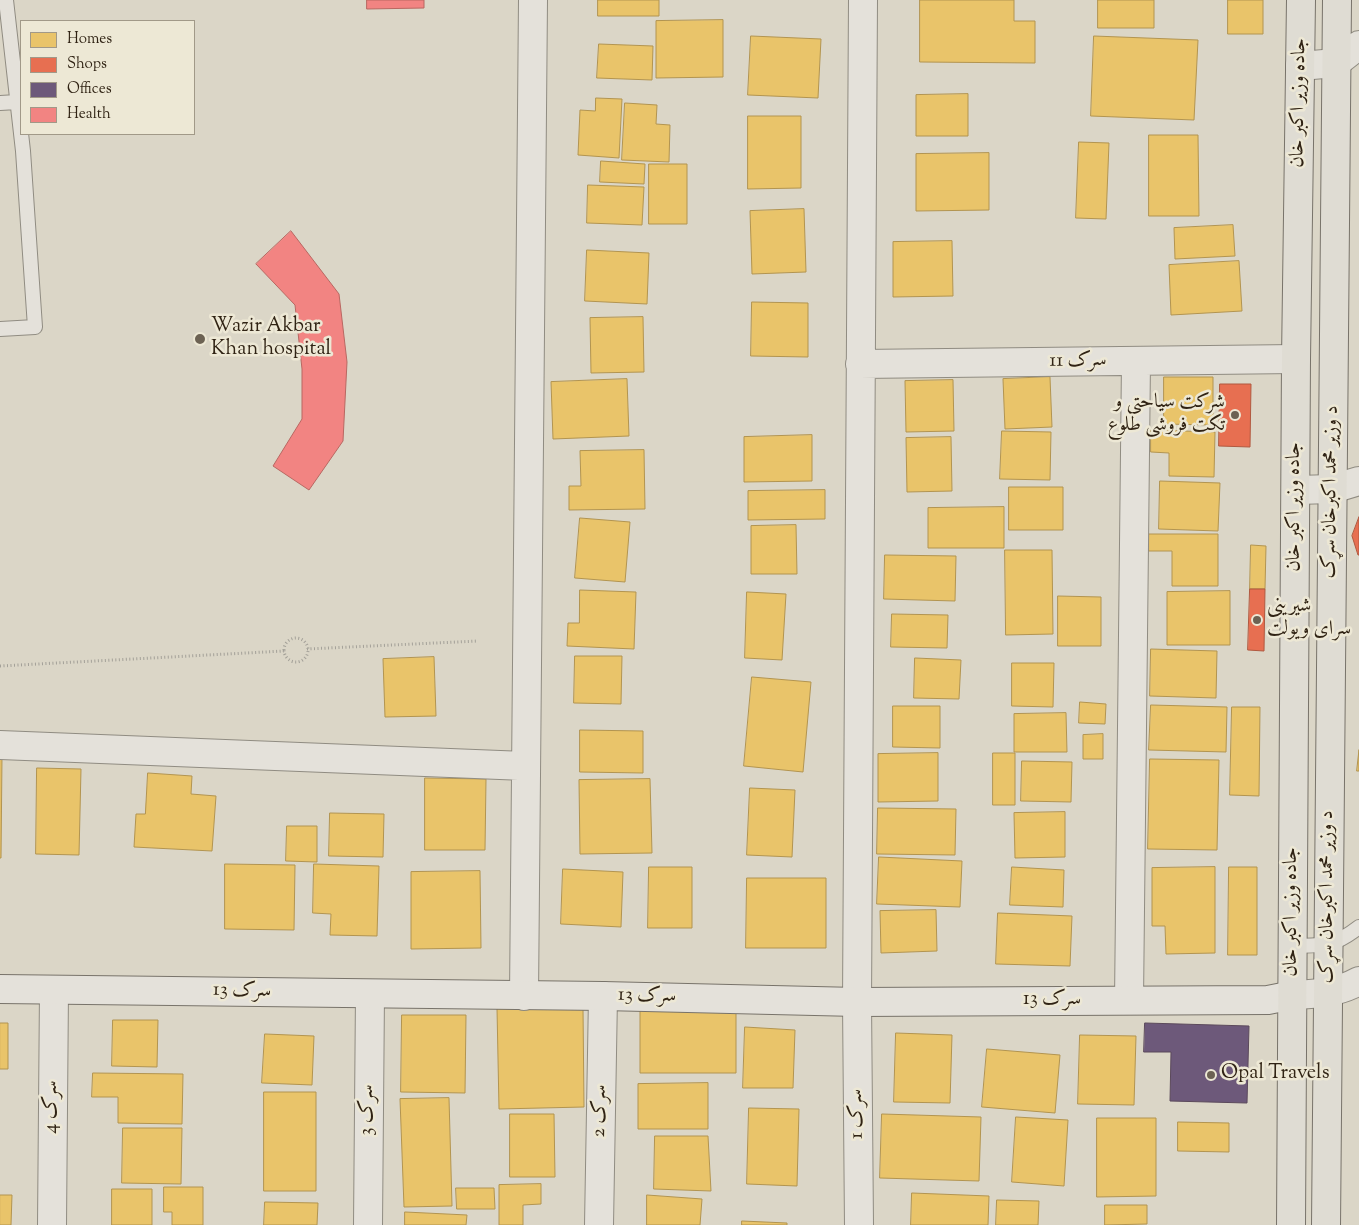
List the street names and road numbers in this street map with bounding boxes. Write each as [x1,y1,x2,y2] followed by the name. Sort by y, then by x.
[1287,38,1313,168] street label: جاده وزیر اکبر خان
[1049,350,1107,374] street label: سرک 11
[1318,405,1346,579] street label: د وزیر محمد اکبرخان سړک
[1284,442,1308,572] street label: جاده وزیر اکبر خان
[1317,811,1341,983] street label: د وزیر محمد اکبرخان سړک
[1281,847,1305,977] street label: جاده وزیر اکبر خان
[213,979,271,1005] street label: سرک 13
[618,984,676,1010] street label: سرک 13
[1023,989,1081,1013] street label: سرک 13
[41,1080,65,1134] street label: سرک 4
[357,1084,381,1136] street label: سرک 3
[589,1084,613,1138] street label: سرک 2
[846,1089,870,1139] street label: سرک 1

